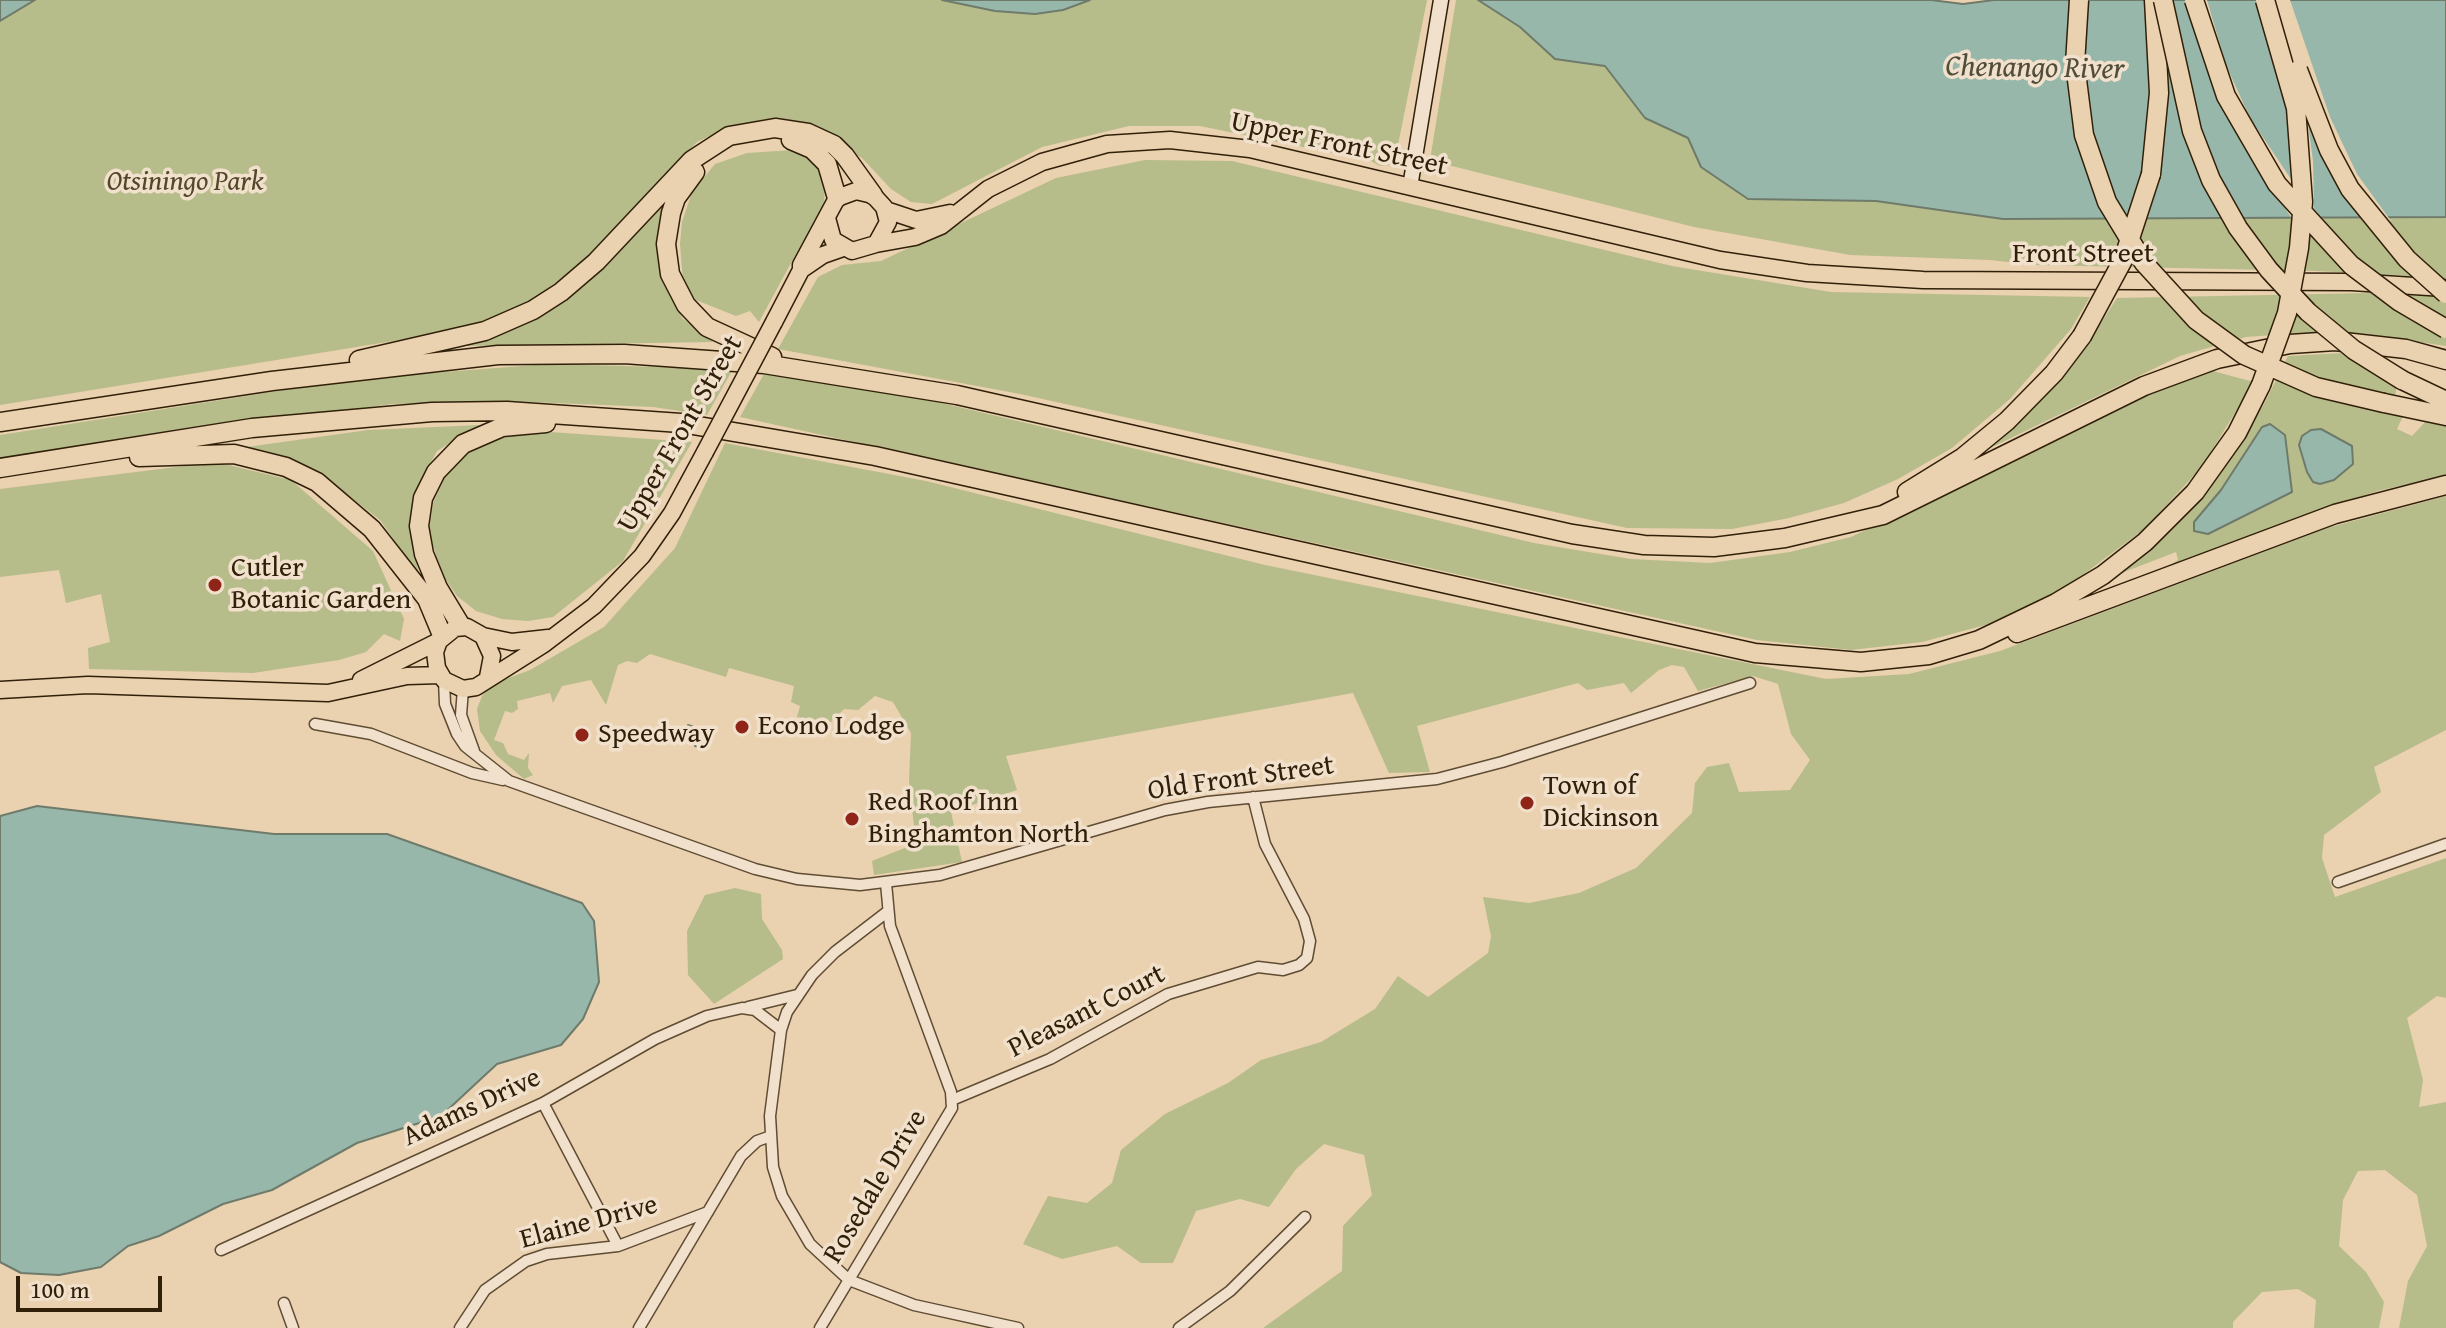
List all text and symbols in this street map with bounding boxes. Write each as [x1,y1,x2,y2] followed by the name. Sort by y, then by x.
[1945,49,2125,89] water label: Chenango River
[1227,106,1451,184] street label: Upper Front Street
[106,166,264,200] park label: Otsiningo Park
[2012,238,2154,272] street label: Front Street
[611,330,751,538] street label: Upper Front Street
[231,552,411,618] place label: Cutler Botanic Garden
[206,576,224,594] marker: Cutler Botanic Garden
[758,710,905,744] place label: Econo Lodge
[598,718,715,752] place label: Speedway
[733,718,751,736] marker: Econo Lodge
[573,726,591,744] marker: Speedway
[1146,749,1336,809] street label: Old Front Street
[1543,770,1659,836] place label: Town of Dickinson
[868,786,1089,852] place label: Red Roof Inn Binghamton North
[1518,794,1536,812] marker: Town of Dickinson
[843,810,861,828] marker: Red Roof Inn Binghamton North
[1003,958,1171,1066] street label: Pleasant Court
[398,1061,546,1155] street label: Adams Drive
[817,1104,935,1270] street label: Rosedale Drive
[517,1189,661,1257] street label: Elaine Drive
[20,1260,166,1310] scale bar
[30,1272,90,1307] text: 100 m

